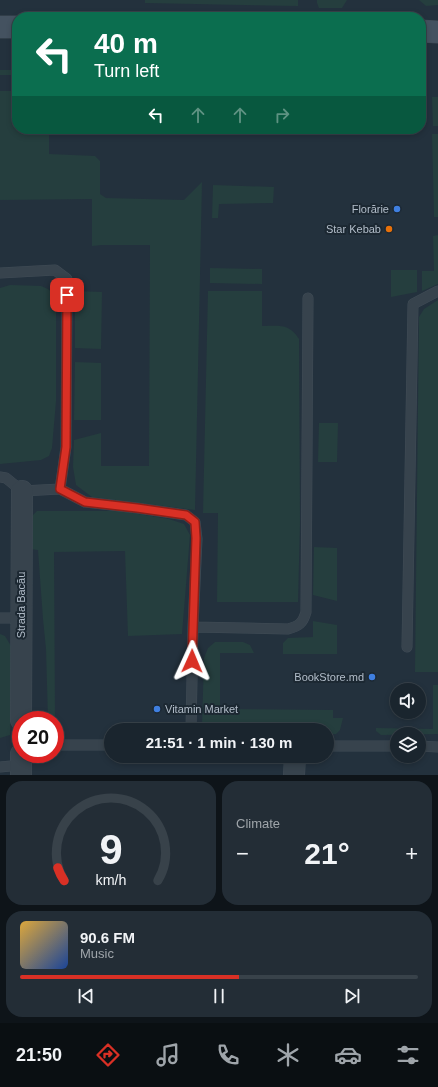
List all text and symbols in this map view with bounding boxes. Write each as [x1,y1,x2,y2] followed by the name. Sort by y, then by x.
[28,28,80,80] icon: left
[94,28,158,59] text: 40 m
[94,61,159,81] text: Turn left
[145,104,167,126] icon: left
[187,104,209,126] icon: ahead
[229,104,251,126] icon: ahead
[271,104,293,126] icon: right
[352,203,389,215] place label: Florărie
[392,204,402,214] marker: Florărie
[326,223,381,235] place label: Star Kebab
[384,224,394,234] marker: Star Kebab
[50,278,84,312] pin
[56,284,78,306] icon: arrive
[15,572,27,638] street label: Strada Bacău
[171,640,213,682] position arrow
[294,671,364,683] place label: BookStore.md
[367,672,377,682] marker: BookStore.md
[390,683,426,763] map controls
[390,683,426,719] button: sound
[165,703,238,715] place label: Vitamin Market
[152,704,162,714] marker: Vitamin Market
[12,711,64,763] speed limit sign: 20
[390,727,426,763] button: layers
[146,734,292,751] text: 21:51 · 1 min · 130 m
[236,816,280,831] text: Climate
[99,826,123,873] text: 9
[304,837,350,870] text: 21°
[236,841,249,866] text: −
[405,841,418,866] text: +
[96,872,127,888] text: km/h
[80,929,135,946] text: 90.6 FM
[80,946,114,961] text: Music
[75,985,97,1007] icon: previous
[208,985,230,1007] icon: pause
[341,985,363,1007] icon: next
[94,1041,122,1069] icon: directions
[154,1041,182,1069] icon: music
[214,1041,242,1069] icon: phone
[274,1041,302,1069] icon: climate
[334,1041,362,1069] icon: car
[394,1041,422,1069] icon: filters
[16,1045,62,1065] text: 21:50

